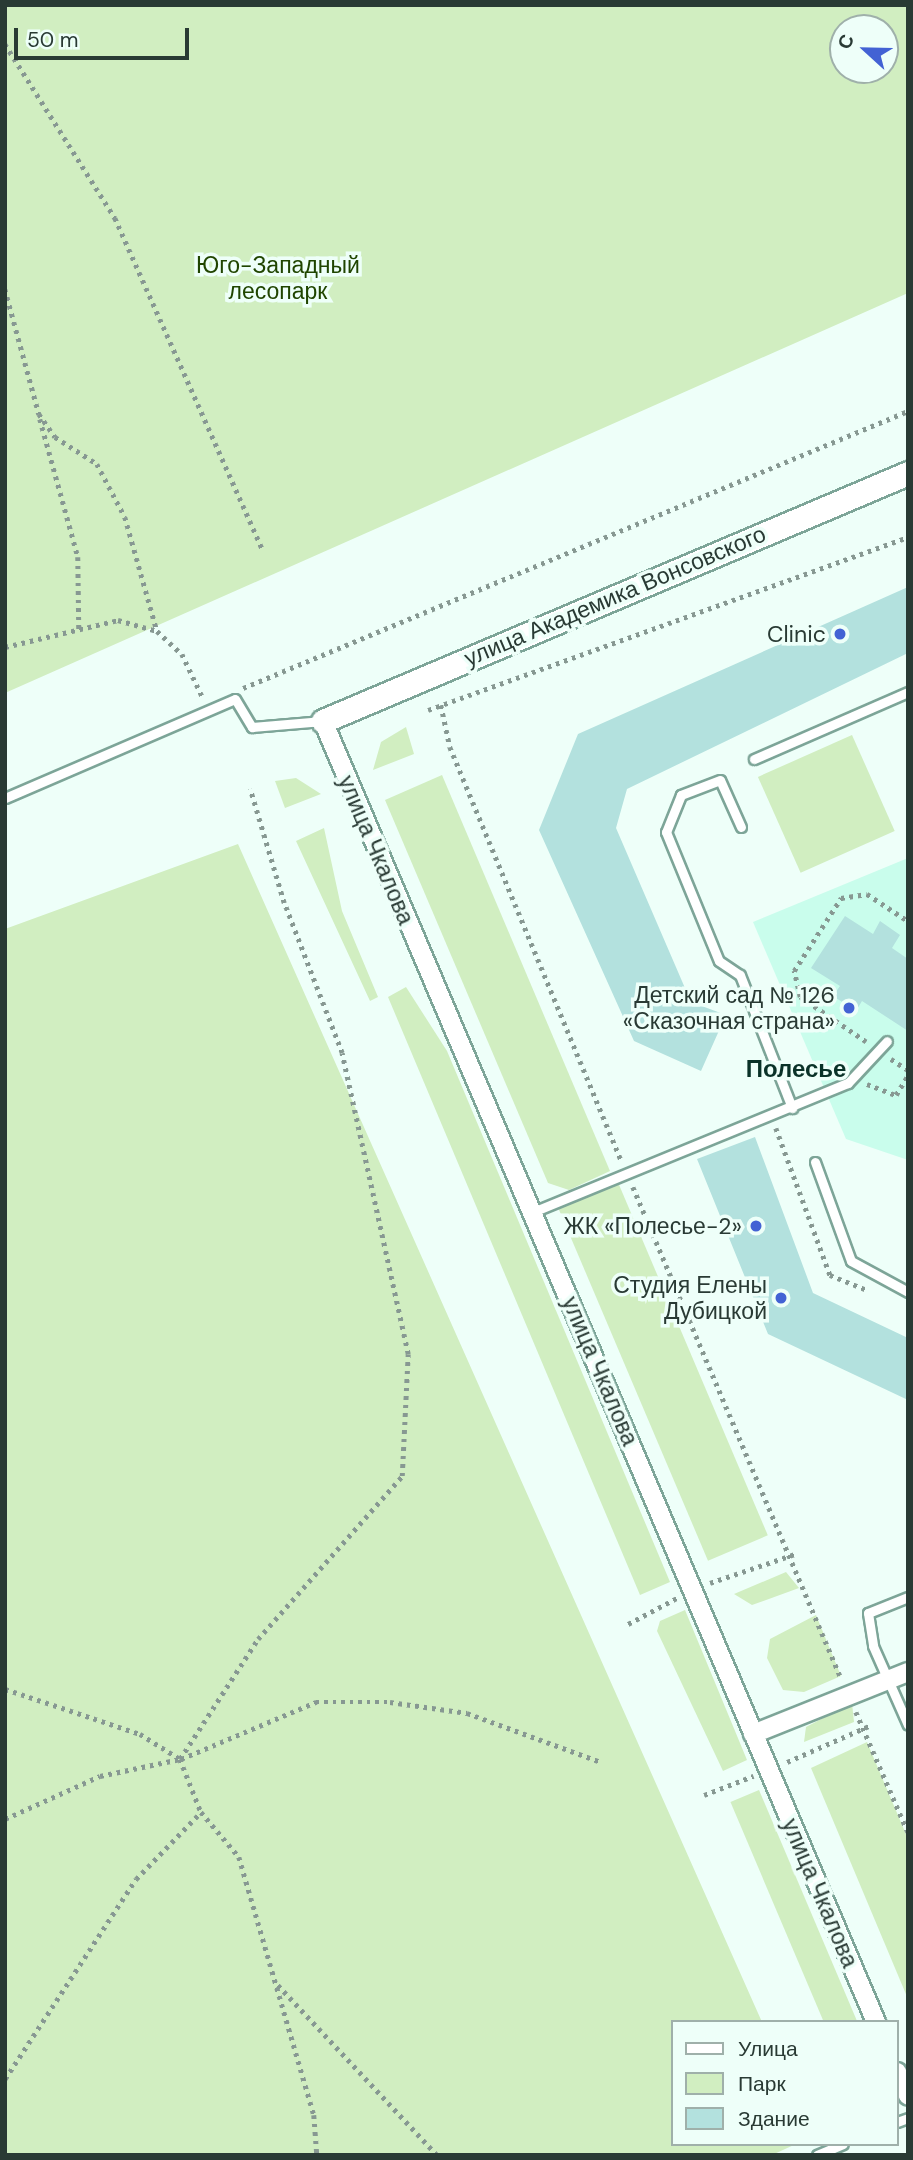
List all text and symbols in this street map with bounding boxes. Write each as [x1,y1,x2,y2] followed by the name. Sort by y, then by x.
[18,14,192,58] scale bar
[829,14,899,84] north arrow
[27,26,78,54] text: 50 m
[832,31,860,53] text: С
[196,251,360,305] park label: Юго-Западный лесопарк
[460,520,770,672] street label: улица Академика Вонсовского
[767,620,826,648] place label: Clinic
[832,626,848,642] marker: Clinic
[332,771,420,929] street label: улица Чкалова
[623,981,835,1035] place label: Детский сад № 126 «Сказочная страна»
[841,1000,857,1016] marker: Детский сад № 126 «Сказочная страна»
[746,1055,846,1083] district label: Полесье
[563,1212,742,1240] place label: ЖК «Полесье-2»
[748,1218,764,1234] marker: ЖК «Полесье-2»
[613,1271,767,1325] place label: Студия Елены Дубицкой
[773,1290,789,1306] marker: Студия Елены Дубицкой
[556,1292,644,1450] street label: улица Чкалова
[776,1814,864,1972] street label: улица Чкалова
[671,2020,899,2146] legend
[738,2035,798,2063] text: Улица
[738,2070,786,2098] text: Парк
[738,2105,810,2133] text: Здание

